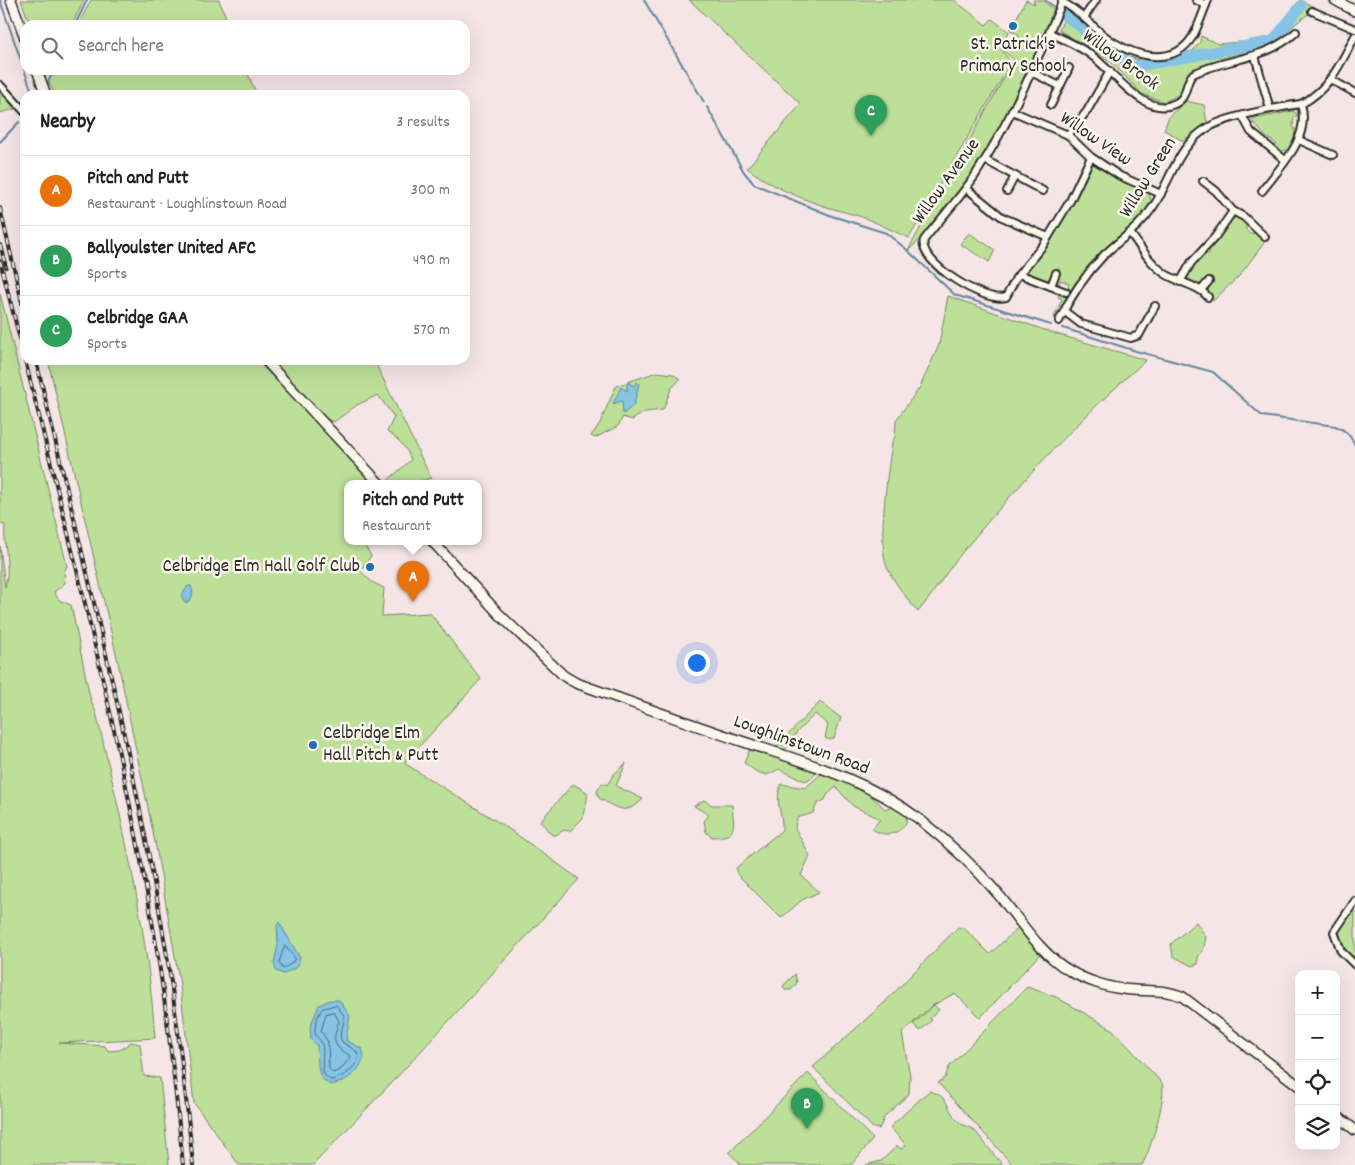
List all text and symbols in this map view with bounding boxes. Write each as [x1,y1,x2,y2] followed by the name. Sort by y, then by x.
[20,20,470,75] search box
[1007,20,1019,32] marker: St. Patrick's Primary School
[1076,24,1164,98] street label: Willow Brook
[960,32,1067,81] place label: St. Patrick's Primary School
[38,34,66,62] icon: search
[78,34,164,61] text: Search here
[855,95,887,136] pin: C
[1054,106,1136,174] street label: Willow View
[40,108,95,138] text: Nearby
[396,111,450,134] text: 3 results
[1114,132,1184,224] street label: Willow Green
[907,133,987,231] street label: Willow Avenue
[87,166,189,193] text: Pitch and Putt
[52,179,60,202] text: A
[411,179,450,202] text: 300 m
[87,193,287,216] text: Restaurant · Loughlinstown Road
[87,236,256,263] text: Ballyoulster United AFC
[52,249,60,272] text: B
[413,249,450,272] text: 490 m
[87,263,127,286] text: Sports
[87,306,188,333] text: Celbridge GAA
[52,319,60,342] text: C
[413,319,450,342] text: 570 m
[87,333,127,356] text: Sports
[344,480,482,545] popup
[362,488,464,515] text: Pitch and Putt
[362,515,431,538] text: Restaurant
[163,554,360,581] place label: Celbridge Elm Hall Golf Club
[364,561,376,573] marker: Celbridge Elm Hall Golf Club
[397,561,429,602] pin: A
[684,650,710,676] your location
[729,709,873,783] street label: Loughlinstown Road
[323,721,438,770] place label: Celbridge Elm Hall Pitch & Putt
[307,739,319,751] marker: Celbridge Elm Hall Pitch & Putt
[1295,970,1340,1150] map controls
[1295,970,1340,1015] button: +
[1295,1015,1340,1060] button: −
[1295,1060,1340,1105] button: locate
[791,1088,823,1129] pin: B
[1295,1105,1340,1150] button: layers

